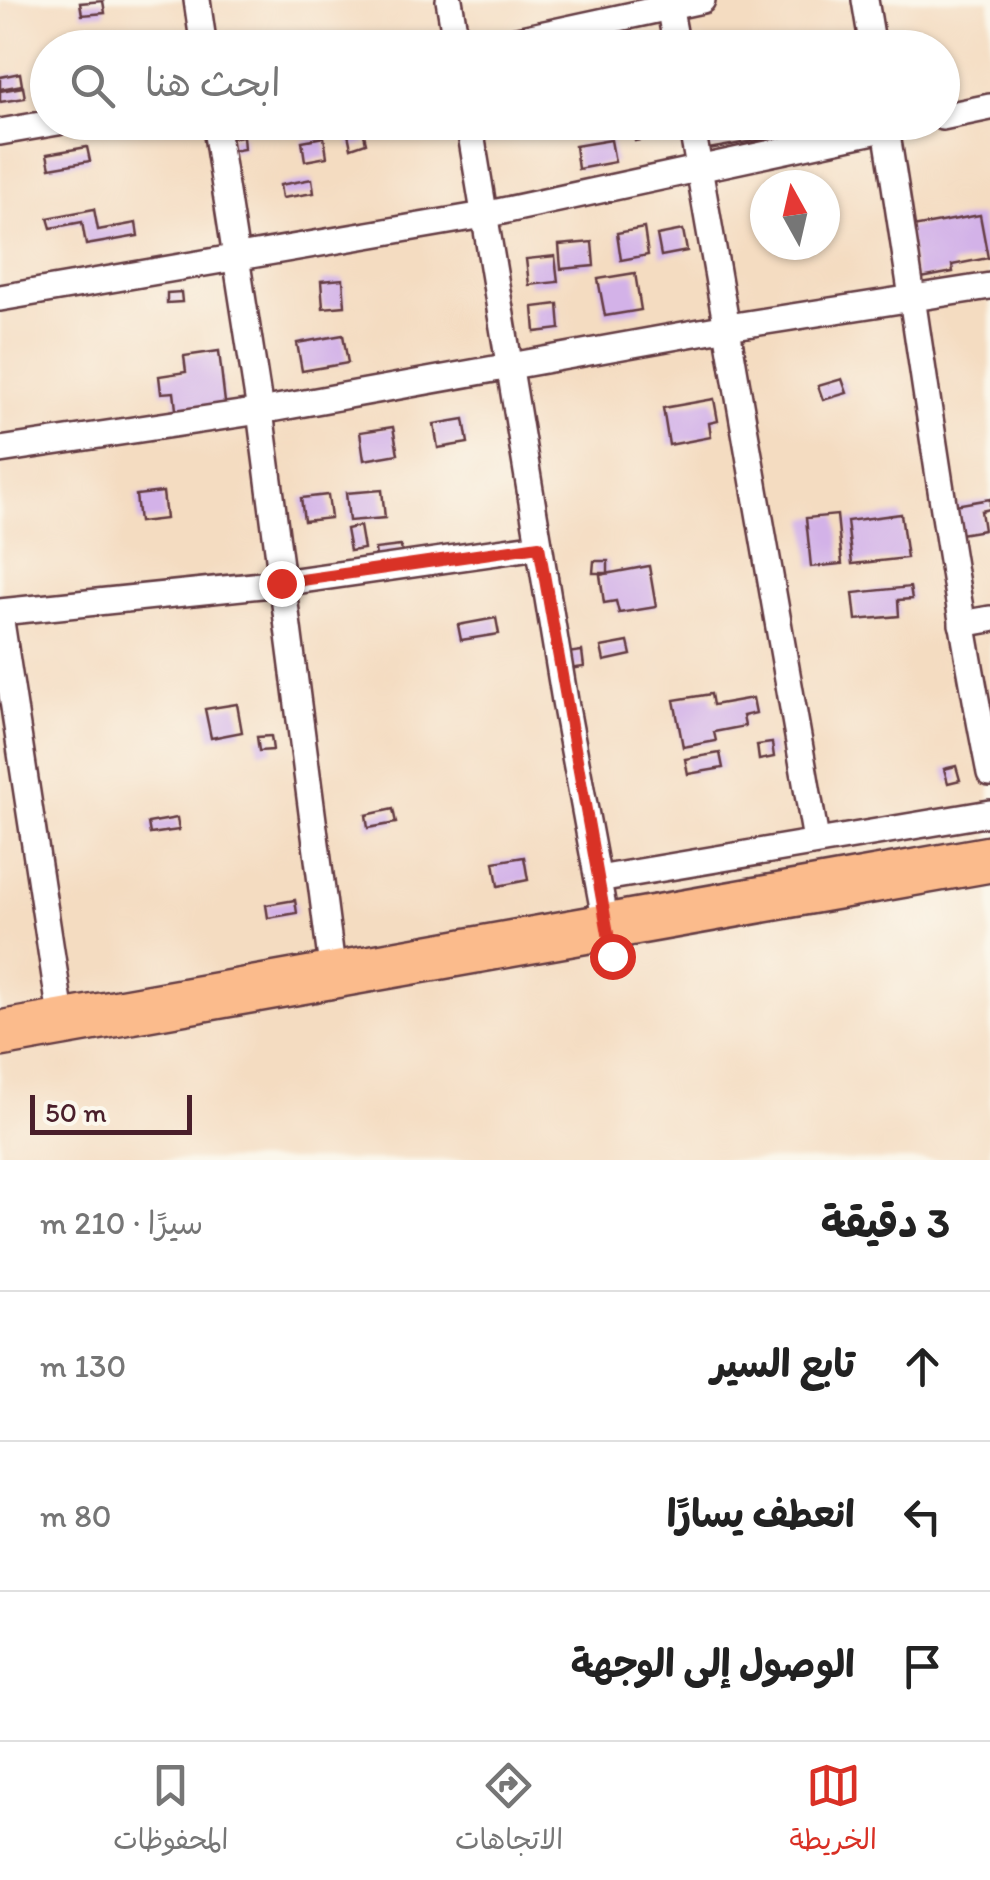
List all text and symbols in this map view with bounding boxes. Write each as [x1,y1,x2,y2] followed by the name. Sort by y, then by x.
[30,30,960,140] search box
[65,58,120,113] icon: search
[145,60,281,106] text: ابحث هنا
[750,170,840,260] north arrow
[259,561,305,607] route end
[590,934,636,980] route start
[30,1090,192,1134] scale bar
[45,1095,107,1129] text: 50 m
[821,1197,950,1248] text: 3 دقيقة
[40,1204,203,1242] text: سيرًا · 210 m
[895,1339,950,1394] icon: ahead
[711,1341,855,1387] text: تابع السير
[40,1347,126,1385] text: 130 m
[895,1489,950,1544] icon: left
[667,1491,855,1537] text: انعطف يسارًا
[40,1497,111,1535] text: 80 m
[895,1639,950,1694] icon: arrive
[571,1641,855,1687] text: الوصول إلى الوجهة
[113,1758,229,1864] tab: المحفوظات
[455,1758,563,1864] tab: الاتجاهات
[789,1758,877,1864] tab: الخريطة

